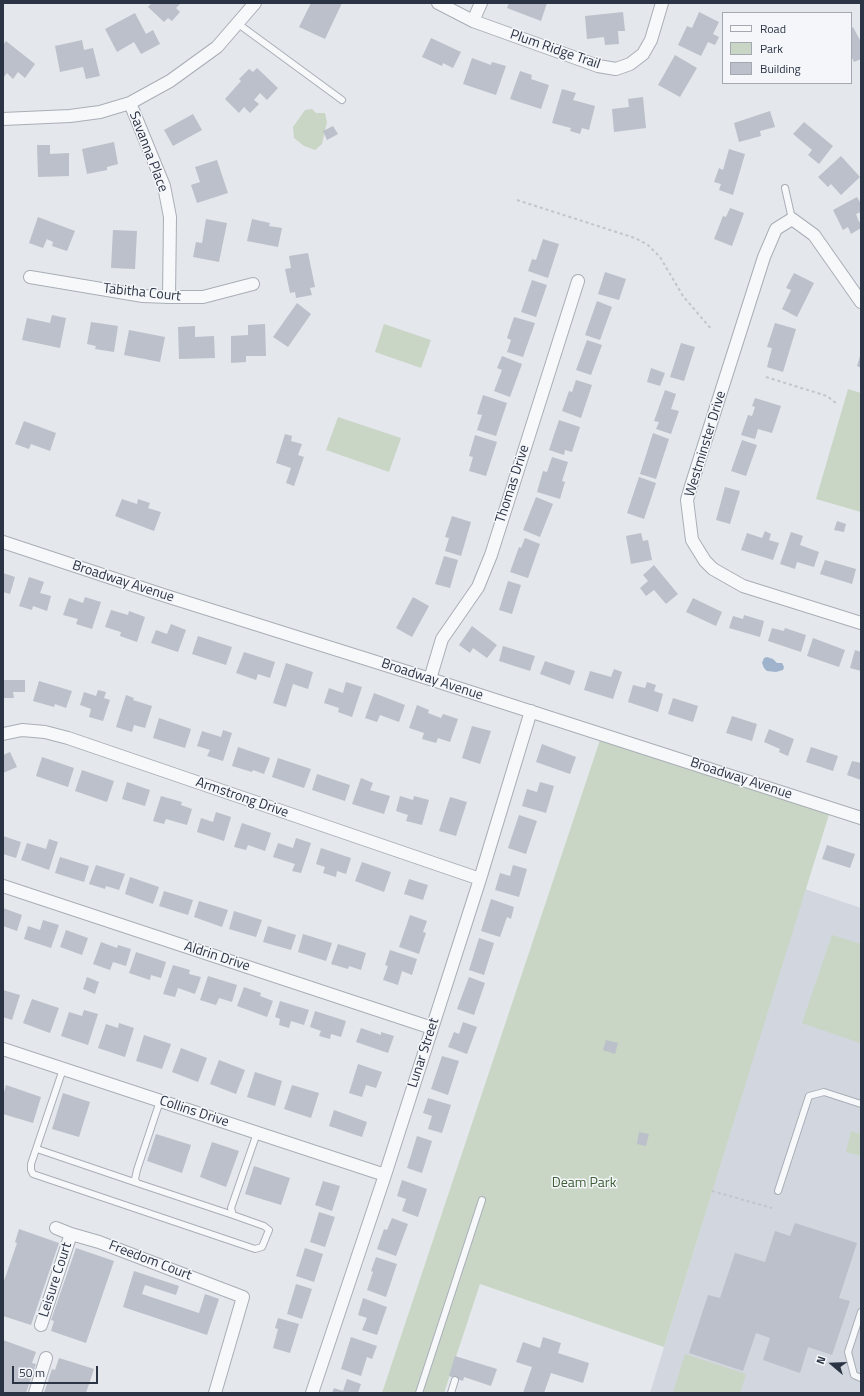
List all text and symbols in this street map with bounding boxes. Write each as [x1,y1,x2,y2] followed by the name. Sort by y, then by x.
[722,12,852,84] legend
[760,19,786,38] text: Road
[508,27,602,73] street label: Plum Ridge Trail
[760,39,783,58] text: Park
[760,59,801,78] text: Building
[125,109,171,195] street label: Savanna Place
[102,281,182,305] street label: Tabitha Court
[682,389,730,499] street label: Westminster Drive
[492,443,534,525] street label: Thomas Drive
[70,558,176,606] street label: Broadway Avenue
[379,656,485,704] street label: Broadway Avenue
[688,755,794,803] street label: Broadway Avenue
[193,774,291,822] street label: Armstrong Drive
[182,938,252,976] street label: Aldrin Drive
[405,1016,443,1090] street label: Lunar Street
[157,1093,231,1131] street label: Collins Drive
[552,1176,616,1192] park label: Deam Park
[106,1237,194,1285] street label: Freedom Court
[36,1240,76,1320] street label: Leisure Court
[812,1344,852,1384] north arrow
[812,1354,829,1366] text: N
[14,1358,100,1384] scale bar
[19,1363,45,1382] text: 50 m

